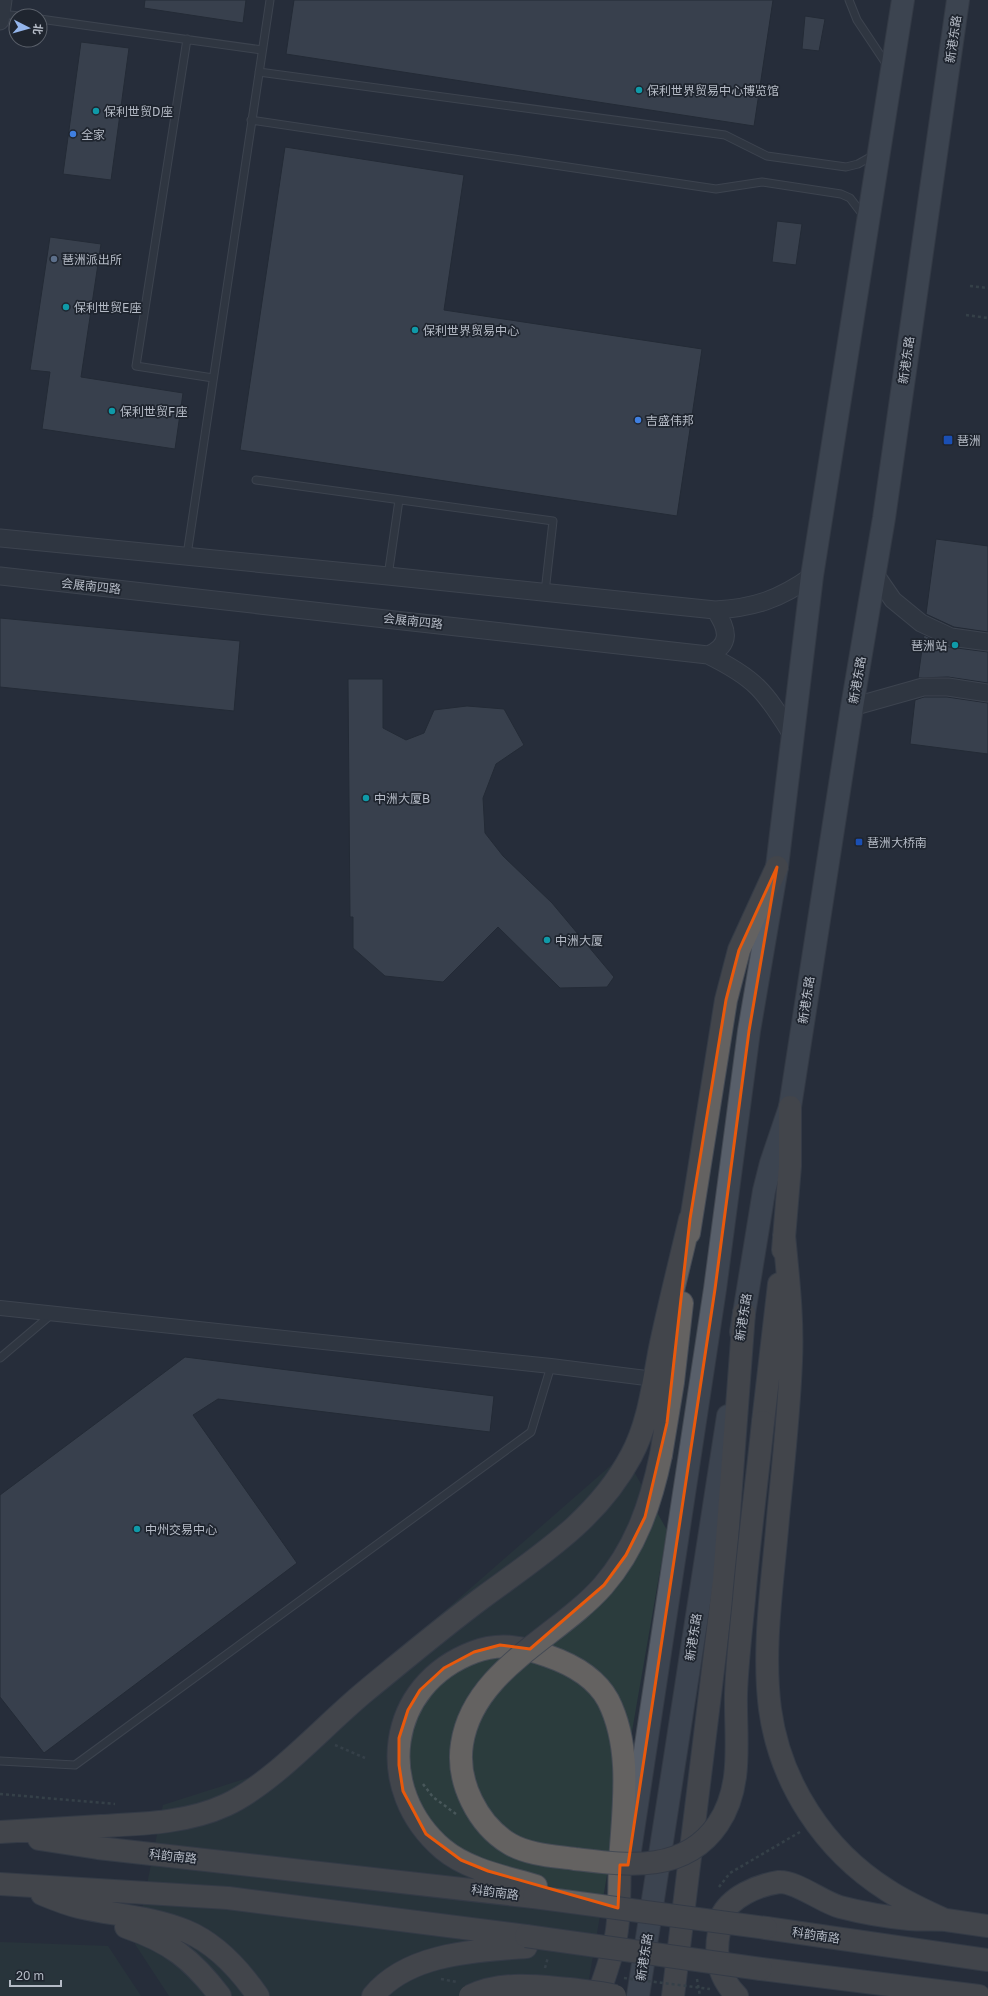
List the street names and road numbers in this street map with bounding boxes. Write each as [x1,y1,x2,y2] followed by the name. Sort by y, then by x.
[942,14,964,64] street label: 新港东路
[895,335,917,385] street label: 新港东路
[60,575,122,597] street label: 会展南四路
[382,610,444,632] street label: 会展南四路
[845,655,869,705] street label: 新港东路
[795,975,817,1025] street label: 新港东路
[732,1292,754,1342] street label: 新港东路
[682,1612,704,1662] street label: 新港东路
[148,1846,198,1866] street label: 科韵南路
[470,1882,520,1902] street label: 科韵南路
[791,1924,841,1946] street label: 科韵南路
[633,1932,655,1982] street label: 新港东路

